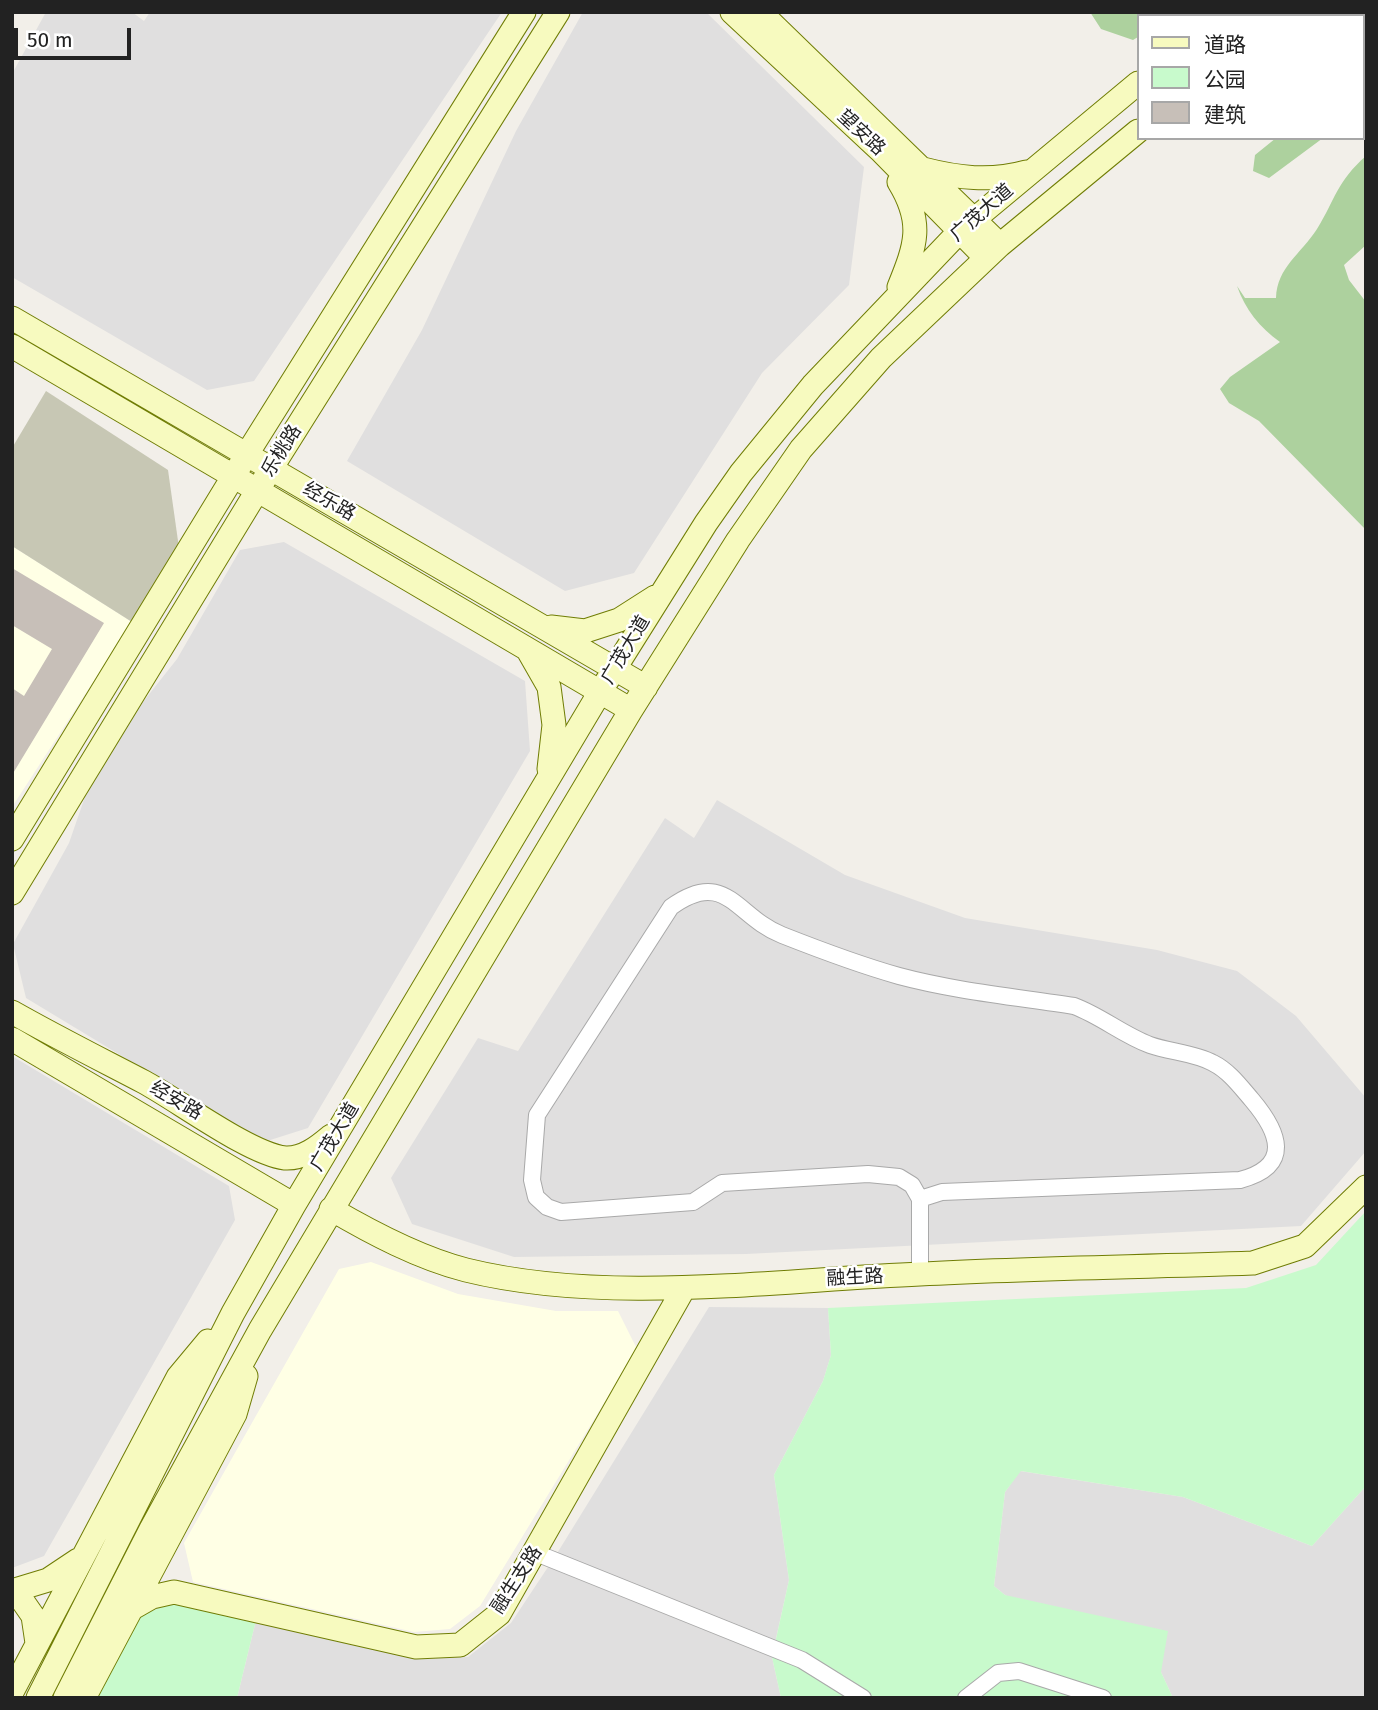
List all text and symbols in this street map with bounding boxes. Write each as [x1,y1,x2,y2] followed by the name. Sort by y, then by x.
[18,14,135,58] scale bar
[1136,14,1364,140] legend
[27,27,73,53] text: 50 m
[1204,32,1246,58] text: 道路
[1204,67,1246,93] text: 公园
[1204,102,1246,128] text: 建筑
[832,105,890,161] street label: 望安路
[946,179,1018,247] street label: 广茂大道
[257,421,307,481] street label: 乐桃路
[299,478,359,526] street label: 经乐路
[597,612,655,688] street label: 广茂大道
[146,1077,206,1125] street label: 经安路
[306,1099,364,1175] street label: 广茂大道
[826,1265,884,1291] street label: 融生路
[487,1542,547,1618] street label: 融生支路

